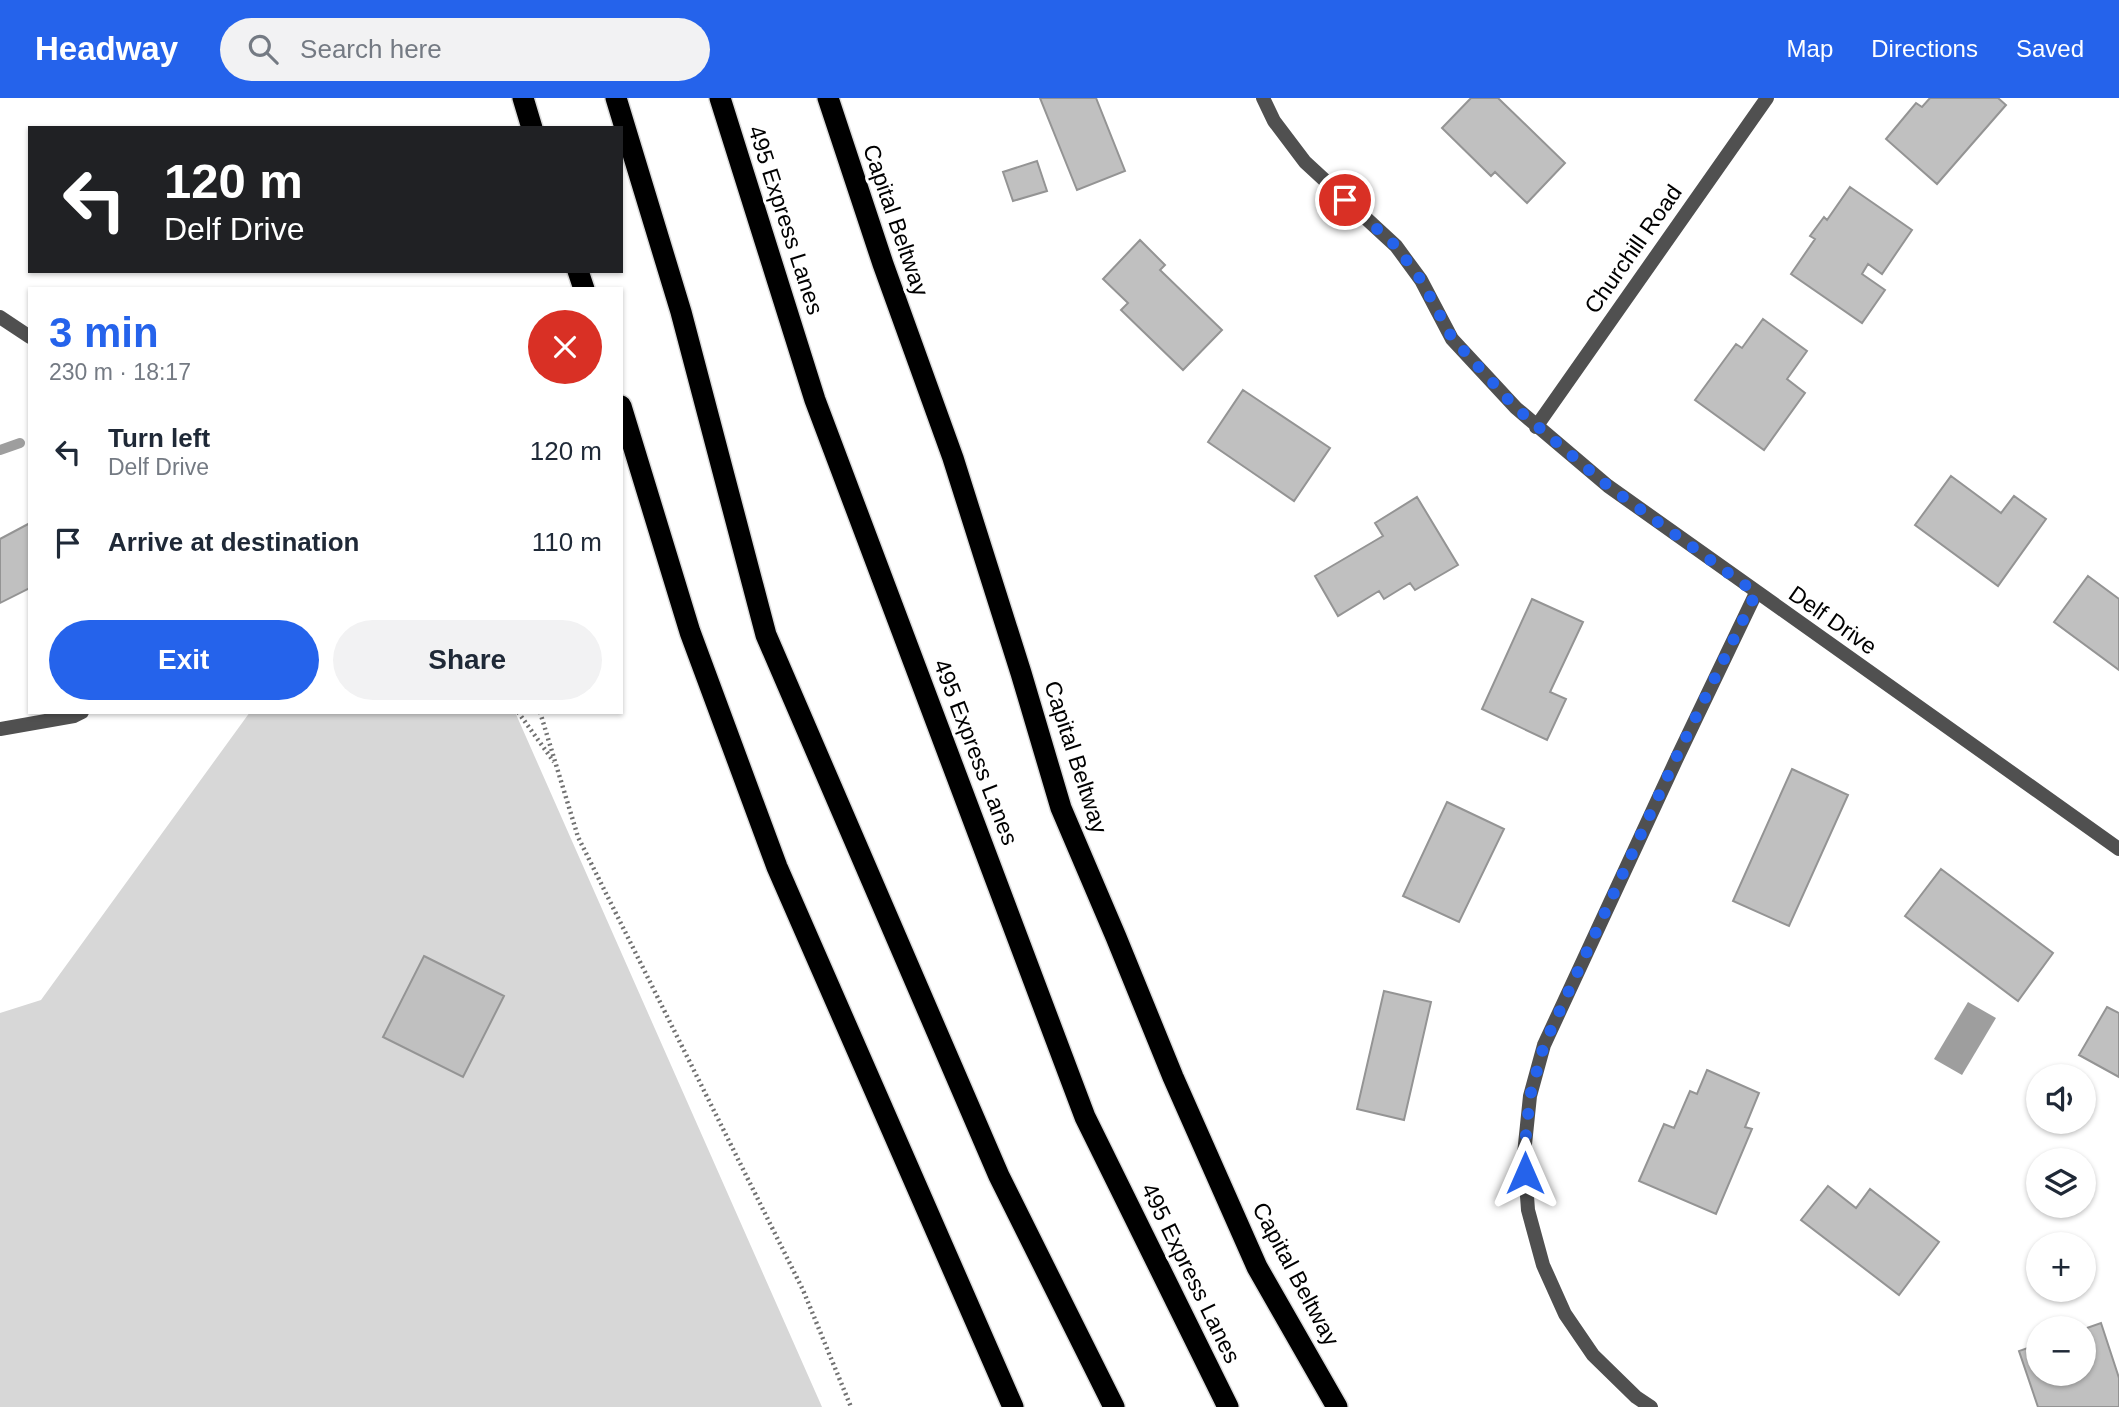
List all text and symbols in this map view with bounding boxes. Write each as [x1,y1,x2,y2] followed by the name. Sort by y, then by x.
[220,18,710,81] search box
[35,30,178,67] text: Headway
[244,30,282,68] icon: search
[300,34,442,64] text: Search here
[1787,35,1833,62] text: Map
[1871,35,1978,62] text: Directions
[2016,35,2084,62] text: Saved
[743,122,829,318] street label: 495 Express Lanes
[858,141,934,300] street label: Capital Beltway
[49,154,140,245] icon: left
[164,154,303,208] text: 120 m
[1315,170,1375,230] pin
[1579,180,1687,318] street label: Churchill Road
[1326,181,1364,219] icon: arrive
[164,211,304,247] text: Delf Drive
[49,309,159,356] text: 3 min
[528,310,602,384] button: close
[49,359,191,385] text: 230 m · 18:17
[108,423,210,453] text: Turn left
[49,433,87,471] icon: left
[530,436,602,466] text: 120 m
[108,454,209,480] text: Delf Drive
[49,524,87,562] icon: arrive
[108,527,359,557] text: Arrive at destination
[532,527,602,557] text: 110 m
[1784,580,1882,660] street label: Delf Drive
[49,620,319,700] button: Exit
[333,620,602,700] button: Share
[929,655,1023,849] street label: 495 Express Lanes
[1039,678,1113,837] street label: Capital Beltway
[2026,1064,2096,1386] map controls
[2026,1064,2096,1134] button: sound
[1488,1136,1562,1210] position arrow
[2026,1148,2096,1218] button: layers
[1136,1179,1246,1367] street label: 495 Express Lanes
[1247,1198,1345,1351] street label: Capital Beltway
[2026,1232,2096,1302] button: +
[2026,1316,2096,1386] button: −

